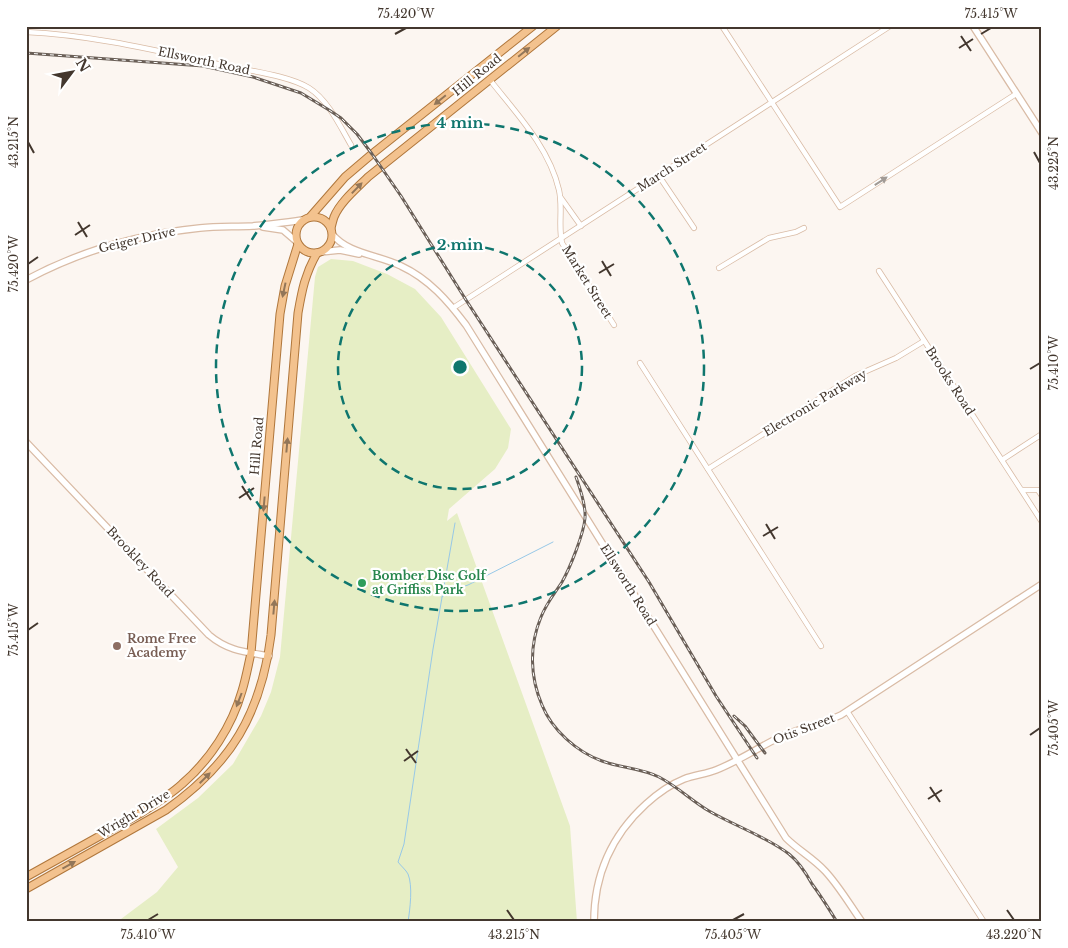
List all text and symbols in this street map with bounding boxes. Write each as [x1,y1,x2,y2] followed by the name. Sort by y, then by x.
[378,6,435,21] text: 75.420°W
[964,6,1018,21] text: 75.415°W
[157,43,251,78] street label: Ellsworth Road
[517,47,530,58] one-way arrow
[48,48,98,98] north arrow
[449,50,504,99] street label: Hill Road
[72,55,94,75] text: N
[434,95,447,106] one-way arrow
[437,113,484,132] text: 4 min
[6,116,21,168] text: 43.215°N
[1046,136,1061,190] text: 43.225°N
[634,138,710,195] street label: March Street
[875,176,888,186] one-way arrow
[351,182,363,194] one-way arrow
[97,223,177,256] street label: Geiger Drive
[6,235,21,292] text: 75.420°W
[437,235,483,254] text: 2 min
[559,242,616,321] street label: Market Street
[280,283,288,298] one-way arrow
[1046,335,1061,390] text: 75.410°W
[923,344,978,418] street label: Brooks Road
[451,358,469,376] centre of rings
[760,366,870,439] street label: Electronic Parkway
[246,416,267,476] street label: Hill Road
[283,437,291,453] one-way arrow
[259,496,267,512] one-way arrow
[104,523,177,600] street label: Brookley Road
[597,541,660,628] street label: Ellsworth Road
[372,568,487,597] place label: Bomber Disc Golf at Griffiss Park
[356,577,368,589] marker: Bomber Disc Golf at Griffiss Park
[270,599,278,615] one-way arrow
[6,603,21,657] text: 75.415°W
[126,631,196,660] place label: Rome Free Academy
[111,640,123,652] marker: Rome Free Academy
[235,693,243,708] one-way arrow
[1046,699,1061,756] text: 75.405°W
[771,710,837,747] street label: Otis Street
[199,772,211,784] one-way arrow
[94,786,172,841] street label: Wright Drive
[61,861,76,869] one-way arrow
[121,927,176,942] text: 75.410°W
[488,927,540,942] text: 43.215°N
[705,927,762,942] text: 75.405°W
[986,927,1042,942] text: 43.220°N

